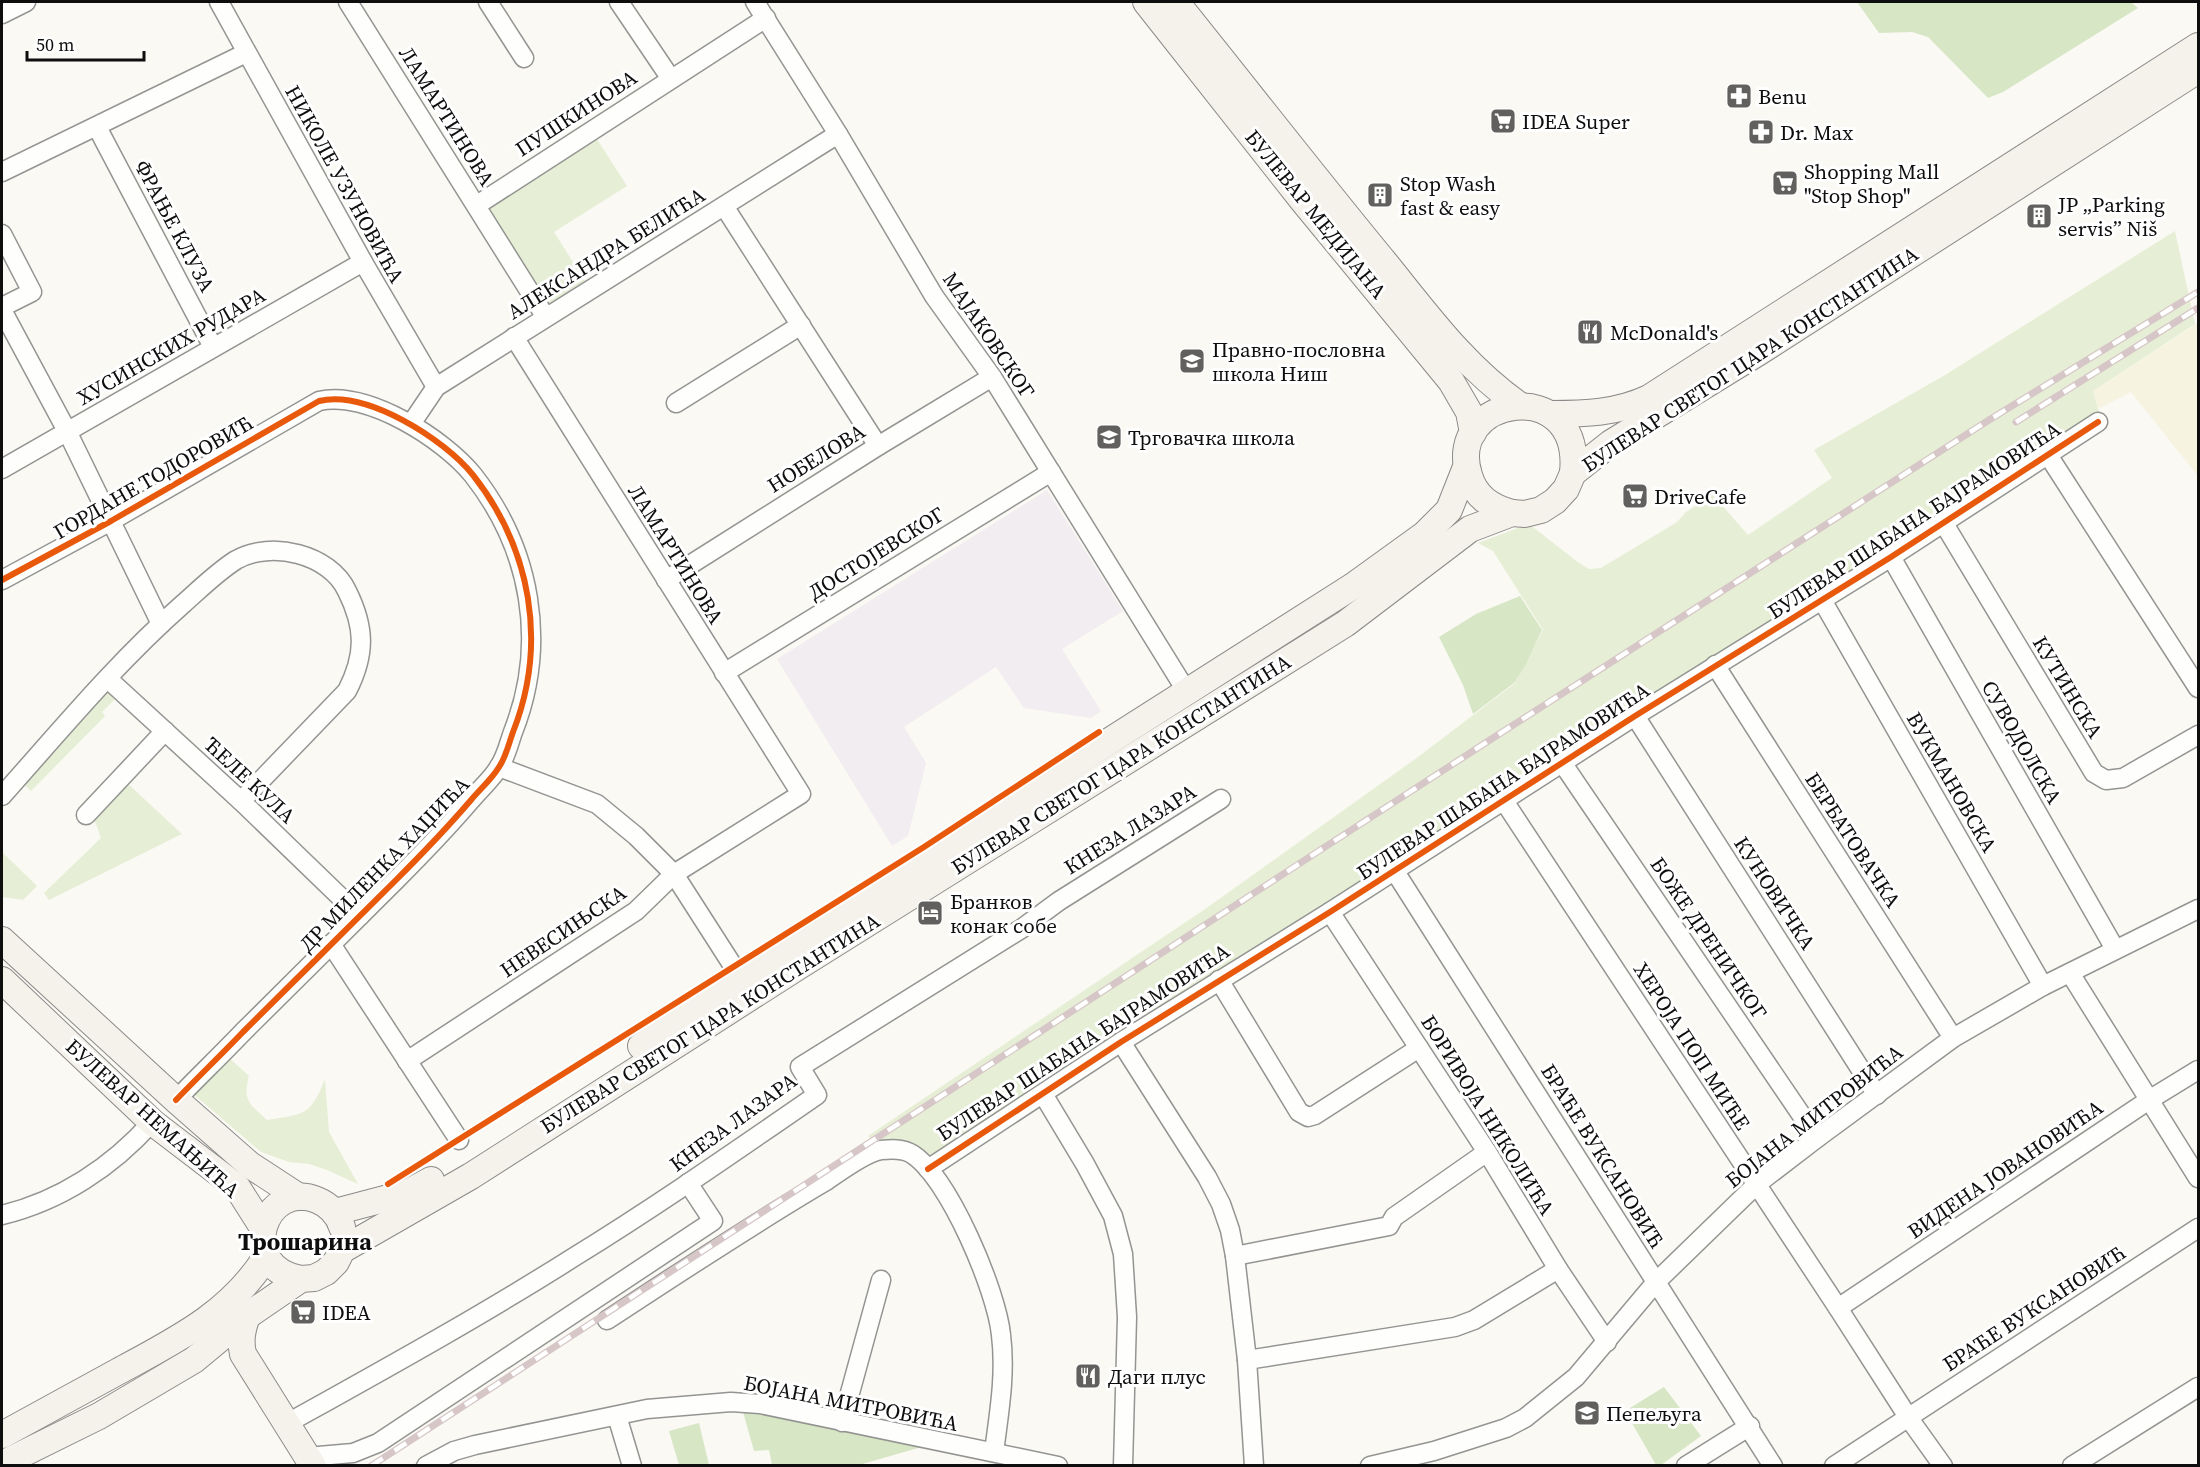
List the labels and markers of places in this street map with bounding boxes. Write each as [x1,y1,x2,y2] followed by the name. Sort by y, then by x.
[1724,81,1754,111] pharmacy icon: Benu
[1758,82,1807,111] place label: Benu
[1488,106,1518,136] supermarket icon: IDEA Super
[1522,107,1630,136] place label: IDEA Super
[1746,117,1776,147] pharmacy icon: Dr. Max
[1780,118,1853,147] place label: Dr. Max
[1804,157,1939,210] place label: Shopping Mall "Stop Shop"
[1770,168,1800,198] supermarket icon: Shopping Mall "Stop Shop"
[1400,169,1500,222] place label: Stop Wash fast & easy
[1365,180,1395,210] building icon: Stop Wash fast & easy
[2057,190,2165,243] place label: JP „Parking servis” Niš
[2024,201,2054,231] building icon: JP „Parking servis” Niš
[1575,317,1605,347] restaurant icon: McDonald's
[1610,318,1718,347] place label: McDonald's
[1212,335,1386,388] place label: Правно-пословна школа Ниш
[1177,346,1207,376] school or university icon: Правно-пословна школа Ниш
[1094,422,1124,452] school or university icon: Трговачка школа
[1128,423,1295,452] place label: Трговачка школа
[1620,481,1650,511] supermarket icon: DriveCafe
[1654,482,1746,511] place label: DriveCafe
[950,887,1057,940] place label: Бранков конак собе
[915,898,945,928] hotel icon: Бранков конак собе
[288,1297,318,1327] supermarket icon: IDEA
[322,1298,371,1327] place label: IDEA
[1073,1361,1103,1391] restaurant icon: Даги плус
[1108,1362,1206,1391] place label: Даги плус
[1572,1398,1602,1428] school or university icon: Пепељуга
[1606,1399,1702,1428] place label: Пепељуга

